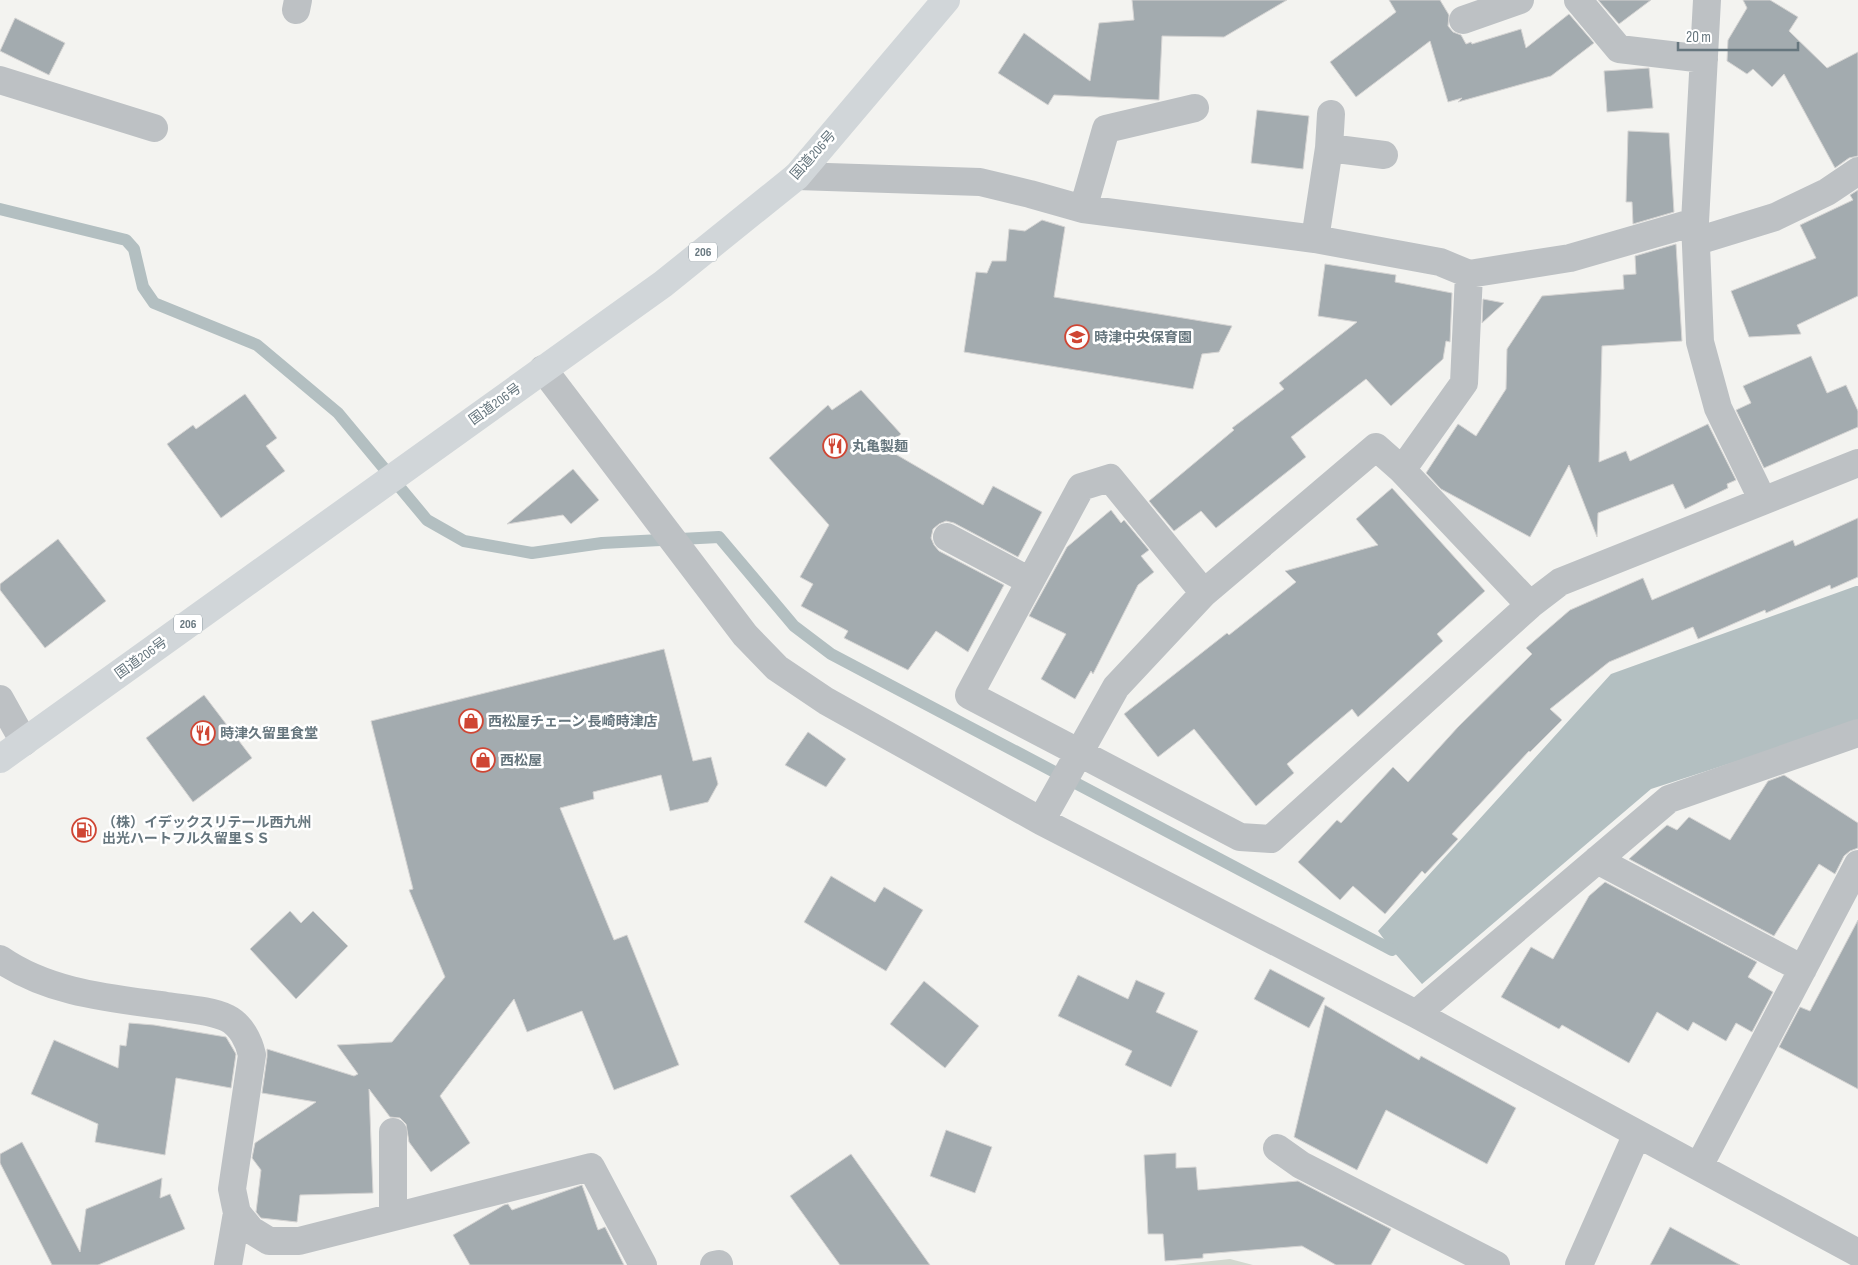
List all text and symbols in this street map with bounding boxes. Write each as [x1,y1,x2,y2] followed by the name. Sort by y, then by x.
[1678,20,1798,52] scale bar
[1686,28,1711,47] text: 20 m
[787,127,839,183] street label: 国道206号
[689,242,717,262] road number: 206
[1064,324,1090,350] school or university icon: 時津中央保育園
[1094,329,1192,346] place label: 時津中央保育園
[466,379,524,429] street label: 国道206号
[822,433,848,459] restaurant icon: 丸亀製麺
[852,438,908,455] place label: 丸亀製麺
[174,614,202,634] road number: 206
[112,633,170,683] street label: 国道206号
[458,708,484,734] shop icon: 西松屋チェーン 長崎時津店
[488,713,657,730] place label: 西松屋チェーン 長崎時津店
[190,720,216,746] restaurant icon: 時津久留里食堂
[220,725,318,742] place label: 時津久留里食堂
[470,747,496,773] shop icon: 西松屋
[500,752,542,769] place label: 西松屋
[102,814,312,847] place label: （株）イデックスリテール西九州 出光ハートフル久留里ＳＳ
[71,817,97,843] fuel station icon: （株）イデックスリテール西九州 出光ハートフル久留里ＳＳ

